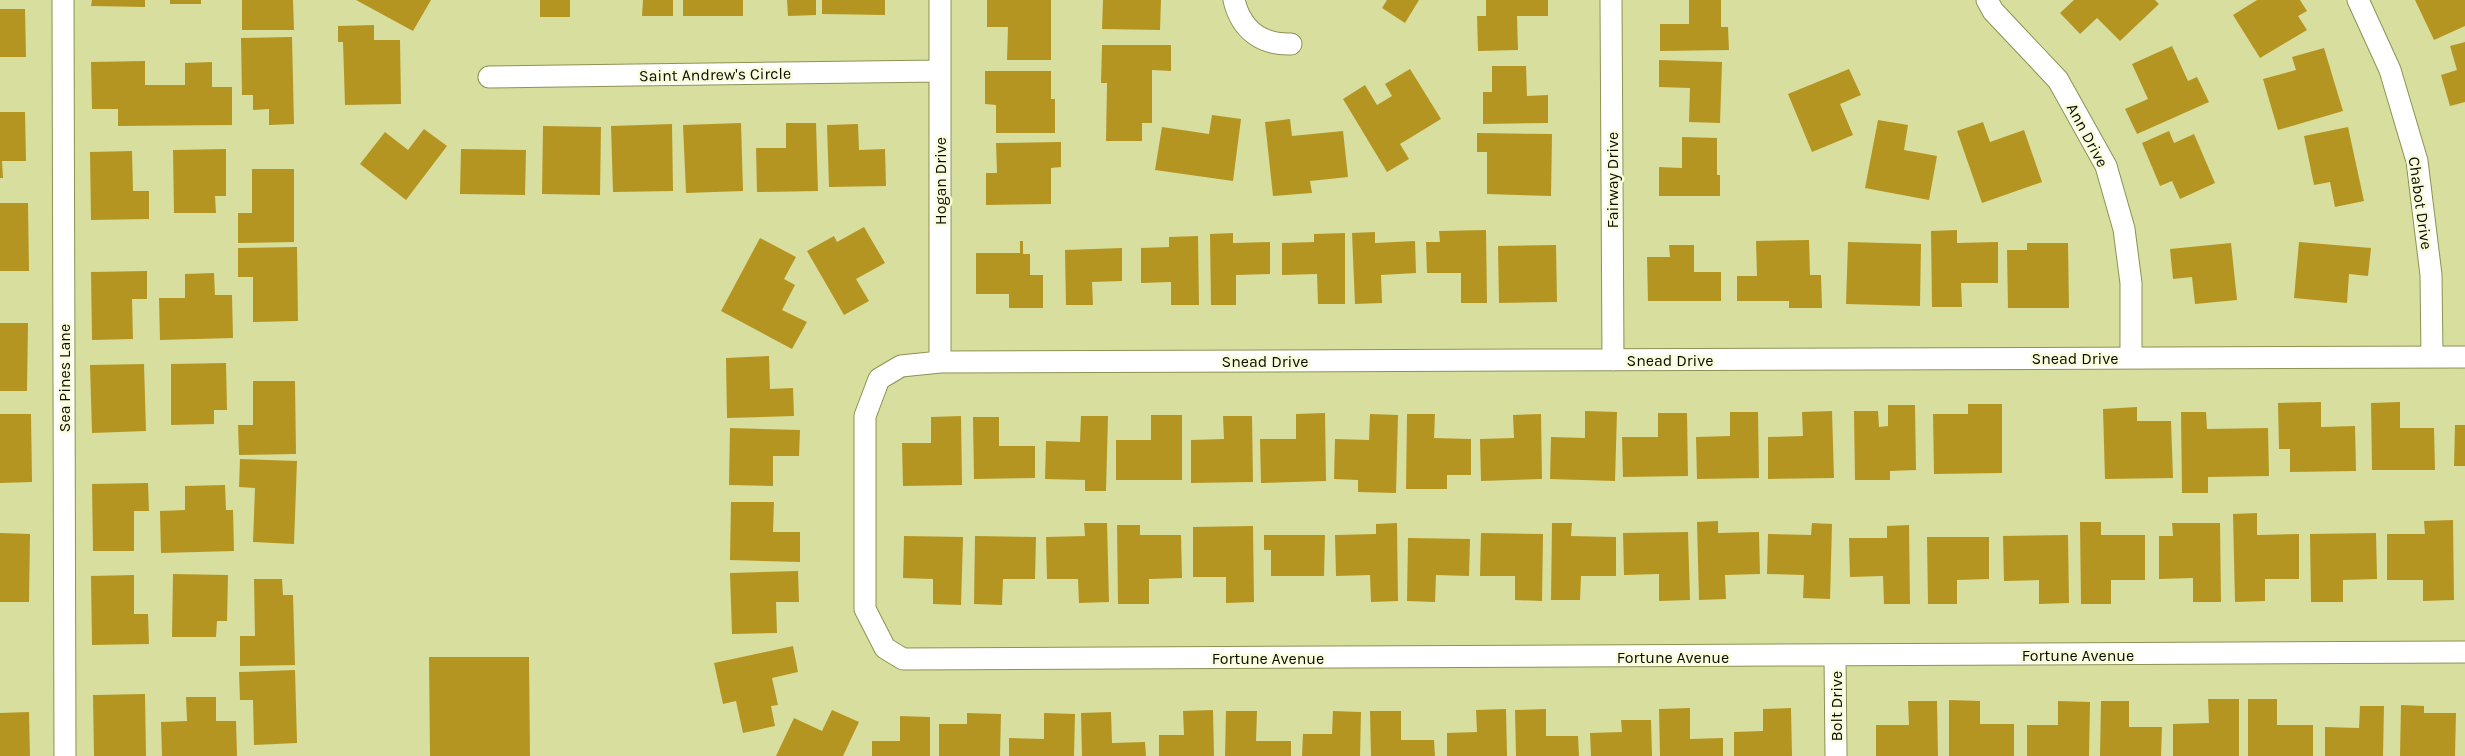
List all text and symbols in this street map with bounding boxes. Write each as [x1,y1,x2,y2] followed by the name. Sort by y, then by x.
[639,64,791,85] street label: Saint Andrew's Circle
[2063,100,2112,170] street label: Ann Drive
[1603,132,1622,228] street label: Fairway Drive
[931,137,950,225] street label: Hogan Drive
[2405,155,2436,251] street label: Chabot Drive
[55,324,74,432] street label: Sea Pines Lane
[2032,349,2119,368] street label: Snead Drive
[1627,351,1714,370] street label: Snead Drive
[1222,352,1309,371] street label: Snead Drive
[2022,646,2134,665] street label: Fortune Avenue
[1617,648,1729,667] street label: Fortune Avenue
[1212,649,1324,668] street label: Fortune Avenue
[1827,671,1846,741] street label: Bolt Drive

